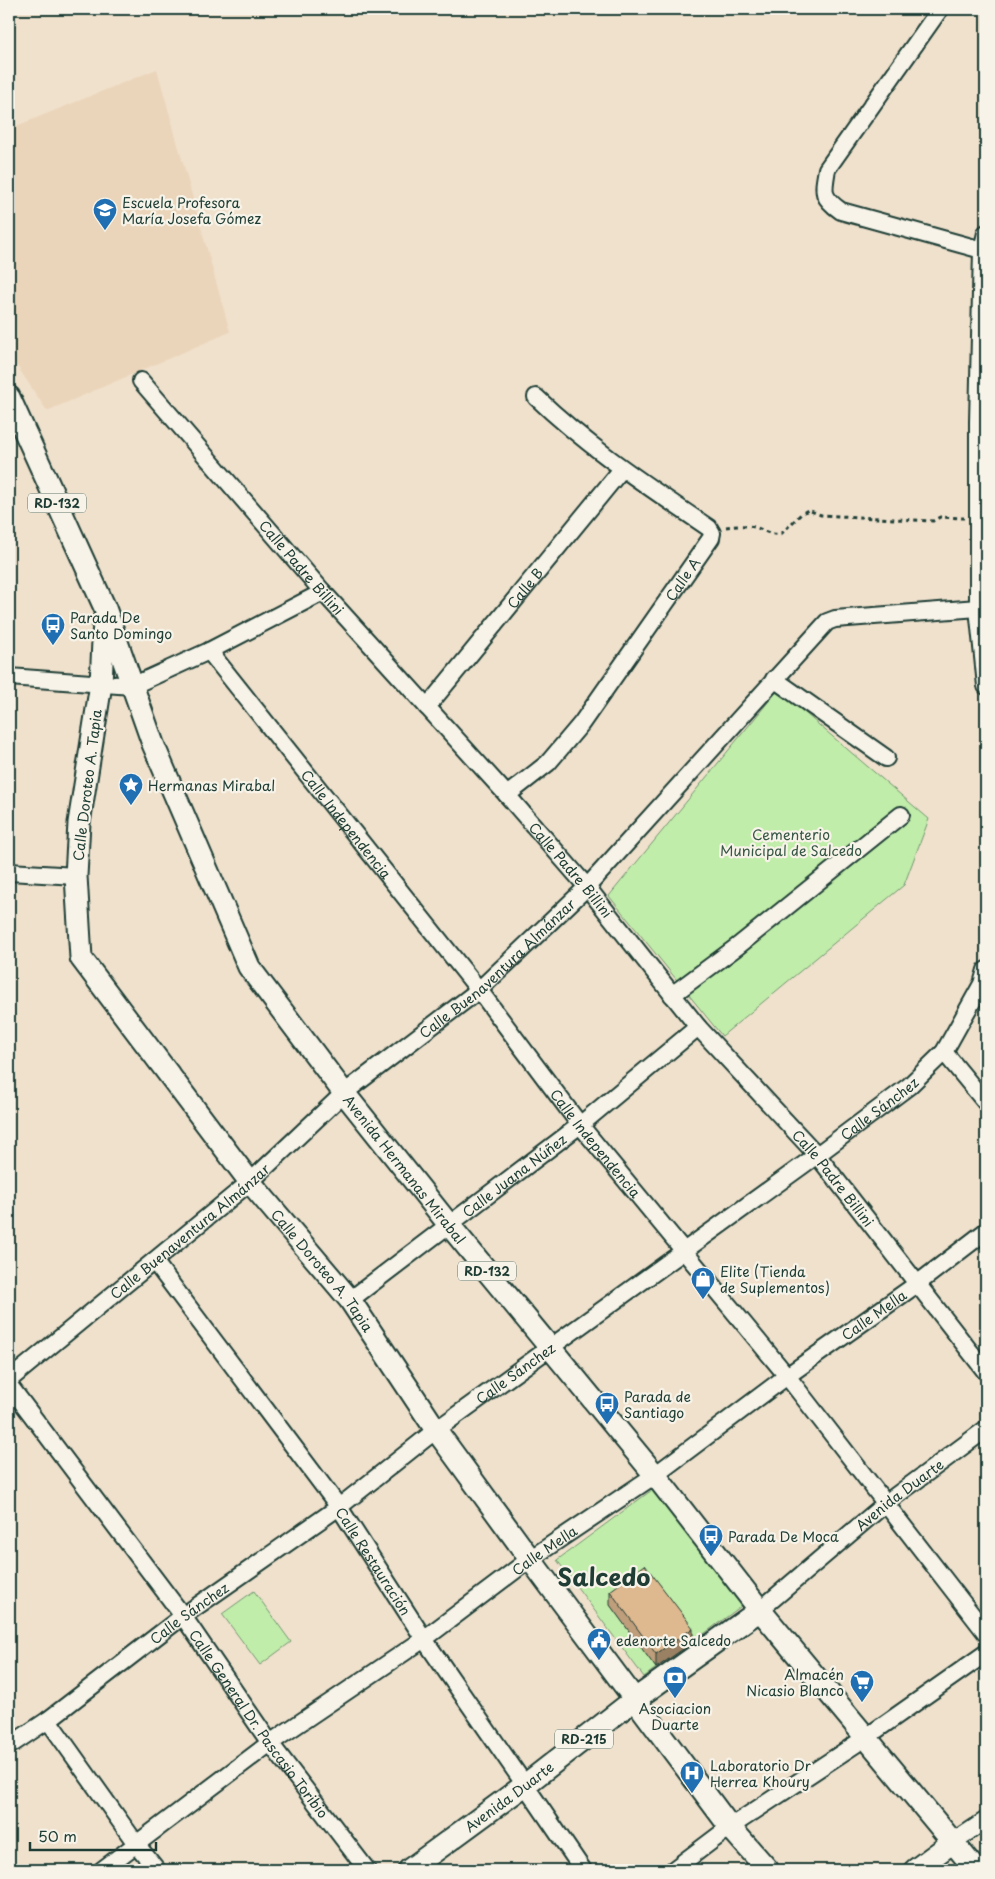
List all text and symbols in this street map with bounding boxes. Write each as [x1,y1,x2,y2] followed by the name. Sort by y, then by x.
[122,192,261,229] place label: Escuela Profesora María Josefa Gómez
[92,197,118,231] school or university icon: Escuela Profesora María Josefa Gómez
[28,493,86,512] road number: RD-132
[255,515,349,619] street label: Calle Padre Billini
[660,553,705,605] street label: Calle A
[501,563,548,613] street label: Calle B
[70,607,172,644] place label: Parada De Santo Domingo
[40,612,66,646] bus stop icon: Parada De Santo Domingo
[67,708,107,862] street label: Calle Doroteo A. Tapia
[297,765,397,883] street label: Calle Independencia
[118,772,144,806] place icon: Hermanas Mirabal
[148,775,275,796] place label: Hermanas Mirabal
[524,817,618,922] street label: Calle Padre Billini
[720,824,862,861] park label: Cementerio Municipal de Salcedo
[414,893,580,1043] street label: Calle Buenaventura Almánzar
[835,1072,923,1145] street label: Calle Sánchez
[546,1084,646,1202] street label: Calle Independencia
[339,1090,471,1248] street label: Avenida Hermanas Mirabal
[788,1125,879,1231] street label: Calle Padre Billini
[457,1129,571,1222] street label: Calle Juana Núñez
[105,1158,275,1304] street label: Calle Buenaventura Almánzar
[267,1204,379,1336] street label: Calle Doroteo A. Tapia
[720,1261,830,1298] place label: Elite (Tienda de Suplementos)
[458,1262,516,1280] road number: RD-132
[690,1266,716,1300] shop icon: Elite (Tienda de Suplementos)
[837,1284,911,1345] street label: Calle Mella
[471,1337,559,1409] street label: Calle Sánchez
[624,1386,691,1423] place label: Parada de Santiago
[594,1391,620,1425] bus stop icon: Parada de Santiago
[851,1454,948,1535] street label: Avenida Duarte
[331,1503,417,1619] street label: Calle Restauración
[507,1520,581,1580] street label: Calle Mella
[698,1523,724,1557] bus stop icon: Parada De Moca
[728,1526,839,1547] place label: Parada De Moca
[558,1558,650,1594] district label: Salcedo
[145,1577,233,1649] street label: Calle Sánchez
[185,1625,334,1822] street label: Calle General Dr. Pascasio Toribio
[586,1627,612,1661] public building icon: edenorte Salcedo
[616,1630,731,1651] place label: edenorte Salcedo
[746,1664,844,1701] place label: Almacén Nicasio Blanco
[662,1665,688,1699] bank icon: Asociacion Duarte
[849,1669,875,1703] supermarket icon: Almacén Nicasio Blanco
[639,1698,711,1735] place label: Asociacion Duarte
[555,1730,613,1748] road number: RD-215
[710,1755,811,1792] place label: Laboratorio Dr Herrea Khoury
[460,1756,558,1837] street label: Avenida Duarte
[679,1760,705,1794] hospital icon: Laboratorio Dr Herrea Khoury
[30,1819,156,1851] scale bar
[38,1824,77,1847] text: 50 m

